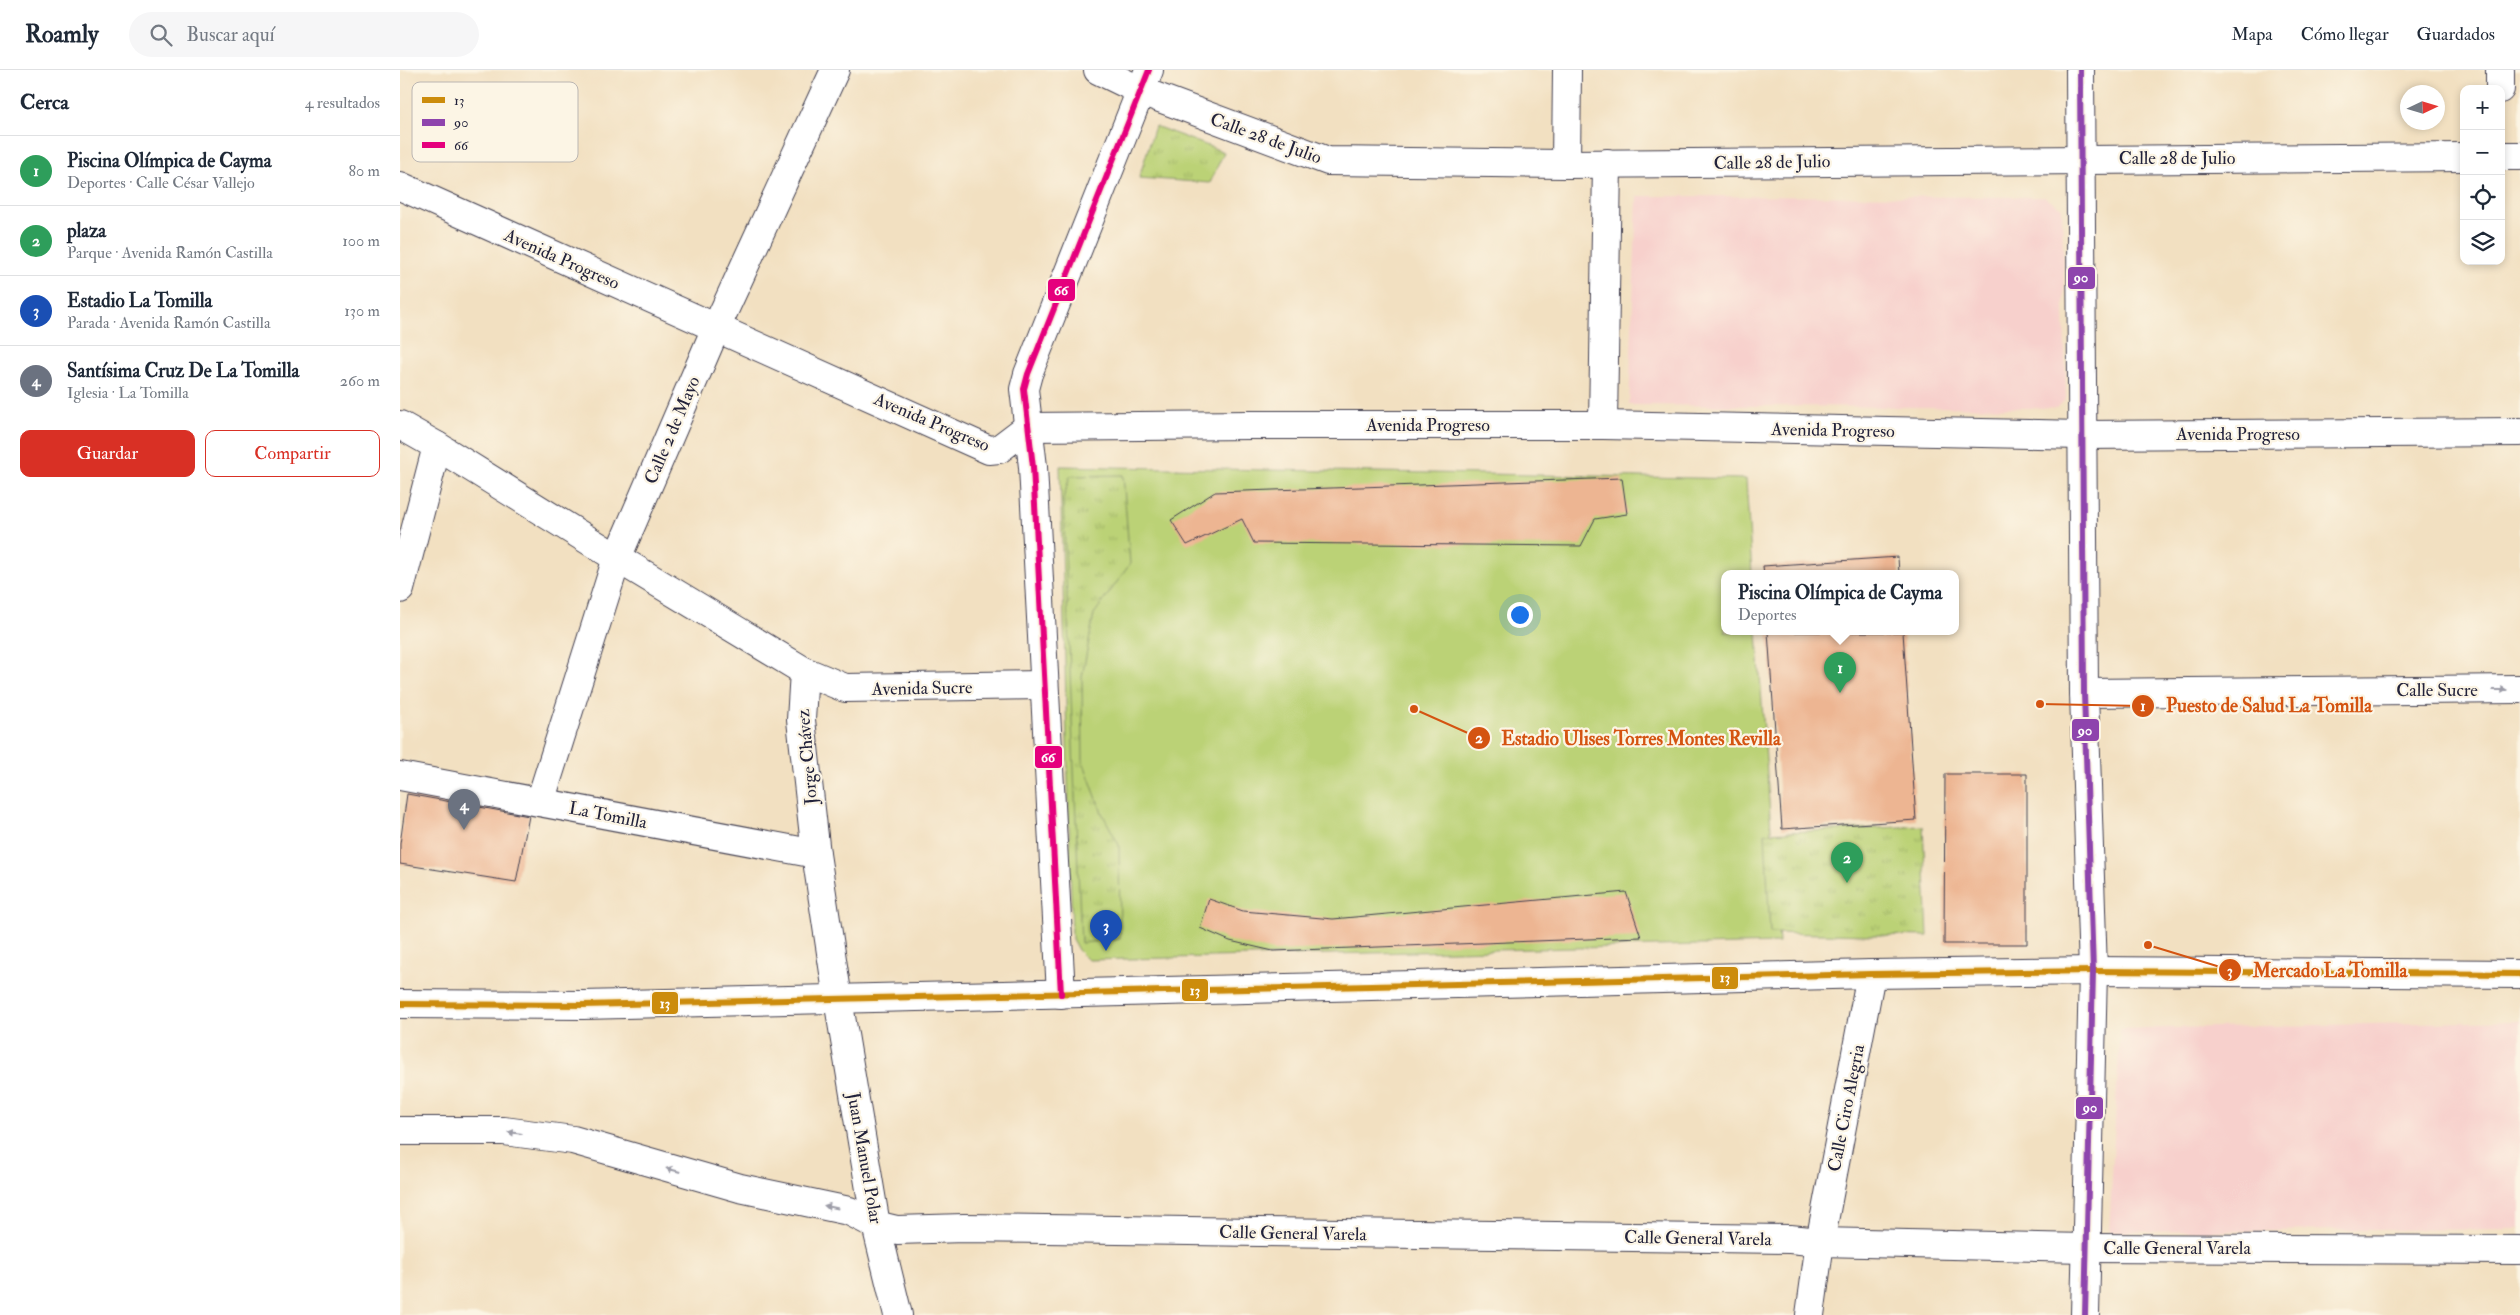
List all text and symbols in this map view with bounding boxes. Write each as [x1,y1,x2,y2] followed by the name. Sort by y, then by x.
[129,12,479,57] search box
[25,19,99,50] text: Roamly
[147,21,175,49] icon: search
[187,23,275,47] text: Buscar aquí
[2232,23,2273,46] text: Mapa
[2301,23,2389,46] text: Cómo llegar
[2417,23,2495,46] text: Guardados
[412,82,578,162] legend
[2400,85,2445,130] north arrow
[2460,85,2505,265] map controls
[2460,85,2505,130] button: +
[20,89,69,116] text: Cerca
[454,92,464,109] text: 13
[305,93,380,113] text: 4 resultados
[1207,108,1325,169] street label: Calle 28 de Julio
[453,114,468,131] text: 90
[2460,130,2505,175] button: −
[454,137,469,154] text: 66
[2119,147,2236,170] street label: Calle 28 de Julio
[67,149,272,173] text: Piscina Olímpica de Cayma
[1713,150,1831,175] street label: Calle 28 de Julio
[33,161,39,181] text: 1
[349,161,380,181] text: 80 m
[67,173,255,193] text: Deportes · Calle César Vallejo
[2460,175,2505,220] button: locate
[67,219,106,243] text: plaza
[2460,220,2505,265] button: layers
[500,223,623,295] street label: Avenida Progreso
[32,231,40,251] text: 2
[342,231,380,251] text: 100 m
[67,243,273,263] text: Parque · Avenida Ramón Castilla
[2067,266,2096,290] line badge: 90
[2072,269,2088,286] text: 90
[1047,278,1076,302] line badge: 66
[1054,282,1069,299] text: 66
[67,289,212,313] text: Estadio La Tomilla
[33,301,39,321] text: 3
[344,301,380,321] text: 130 m
[67,313,271,333] text: Parada · Avenida Ramón Castilla
[67,359,299,383] text: Santísima Cruz De La Tomilla
[32,371,40,391] text: 4
[340,371,380,391] text: 260 m
[639,372,706,488] street label: Calle 2 de Mayo
[67,383,189,403] text: Iglesia · La Tomilla
[869,387,994,457] street label: Avenida Progreso
[1365,414,1490,437] street label: Avenida Progreso
[1770,418,1895,443] street label: Avenida Progreso
[2175,423,2300,446] street label: Avenida Progreso
[20,430,195,477] button: Guardar
[205,430,380,477] button: Compartir
[1721,570,1959,635] popup
[1738,581,1942,605] text: Piscina Olímpica de Cayma
[1507,602,1533,628] your location
[1738,605,1797,625] text: Deportes
[1824,652,1856,693] pin: 1
[870,676,973,701] street label: Avenida Sucre
[2396,679,2478,702] street label: Calle Sucre
[2492,686,2508,694] one-way arrow
[2131,689,2382,723] callout: Puesto de Salud La Tomilla
[2166,694,2373,718] text: Puesto de Salud La Tomilla
[2140,697,2146,716] text: 1
[792,708,823,807] street label: Jorge Chávez
[2071,718,2100,742] line badge: 90
[1466,721,1791,755] callout: Estadio Ulises Torres Montes Revilla
[2076,722,2092,739] text: 90
[1501,727,1782,751] text: Estadio Ulises Torres Montes Revilla
[1475,729,1483,748] text: 2
[1034,745,1063,769] line badge: 66
[1041,749,1056,766] text: 66
[448,789,480,830] pin: 4
[567,797,650,834] street label: La Tomilla
[1831,842,1863,883] pin: 2
[1090,910,1122,951] pin: 3
[2218,953,2418,987] callout: Mercado La Tomilla
[2252,959,2409,983] text: Mercado La Tomilla
[2227,962,2233,981] text: 3
[1711,966,1739,990] line badge: 13
[1720,969,1730,986] text: 13
[1181,978,1209,1002] line badge: 13
[1190,982,1200,999] text: 13
[651,991,679,1015] line badge: 13
[660,995,670,1012] text: 13
[1823,1042,1870,1174] street label: Calle Ciro Alegria
[841,1090,887,1226] street label: Juan Manuel Polar
[2075,1096,2104,1120] line badge: 90
[2081,1099,2097,1116] text: 90
[507,1129,523,1137] one-way arrow
[665,1166,681,1174] one-way arrow
[824,1203,839,1211] one-way arrow
[1219,1221,1368,1246] street label: Calle General Varela
[1624,1226,1773,1251] street label: Calle General Varela
[2103,1237,2251,1260] street label: Calle General Varela

